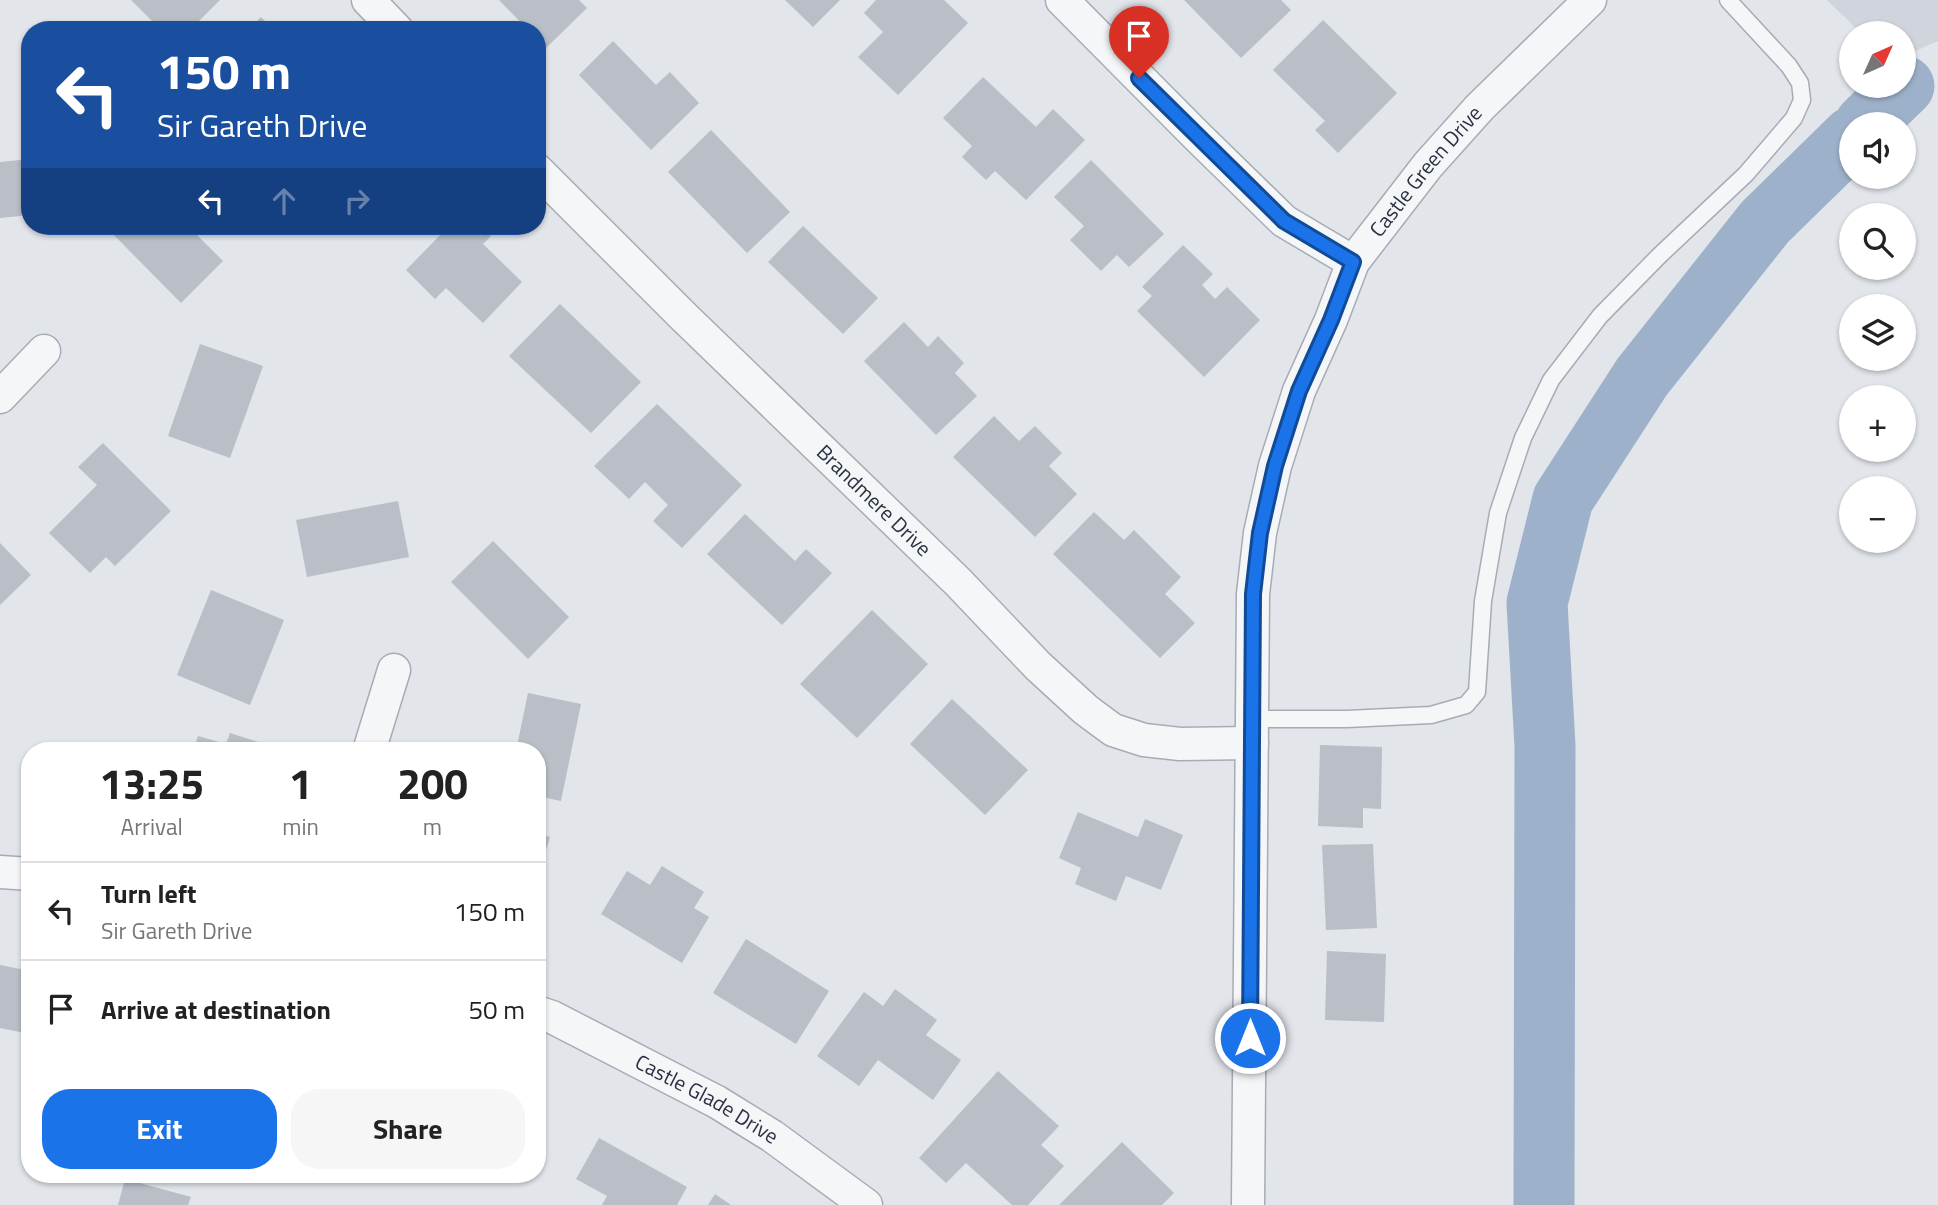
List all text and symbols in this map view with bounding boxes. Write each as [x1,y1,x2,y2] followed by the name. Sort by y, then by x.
[1109,6,1169,78] pin
[1120,17,1158,55] icon: arrive
[1839,21,1916,98] north arrow
[1839,21,1916,553] map controls
[157,33,291,108] text: 150 m
[42,49,133,140] icon: left
[1361,98,1489,243] street label: Castle Green Drive
[157,101,367,149] text: Sir Gareth Drive
[1839,112,1916,189] button: sound
[192,182,230,220] icon: left
[265,182,303,220] icon: ahead
[338,182,376,220] icon: right
[1839,203,1916,280] button: search
[1839,294,1916,371] button: layers
[1839,385,1916,462] button: +
[810,436,939,563] street label: Brandmere Drive
[1839,476,1916,553] button: −
[99,751,204,815] text: 13:25
[289,751,312,815] text: 1
[397,751,468,815] text: 200
[120,809,183,844] text: Arrival
[282,809,319,844] text: min
[423,809,442,844] text: m
[101,874,196,913] text: Turn left
[42,892,80,930] icon: left
[454,892,525,931] text: 150 m
[101,913,252,948] text: Sir Gareth Drive
[42,990,80,1028] icon: arrive
[101,990,331,1029] text: Arrive at destination
[468,990,525,1029] text: 50 m
[1213,1001,1287,1075] position arrow
[630,1046,785,1151] street label: Castle Glade Drive
[42,1089,277,1169] button: Exit
[291,1089,525,1169] button: Share

